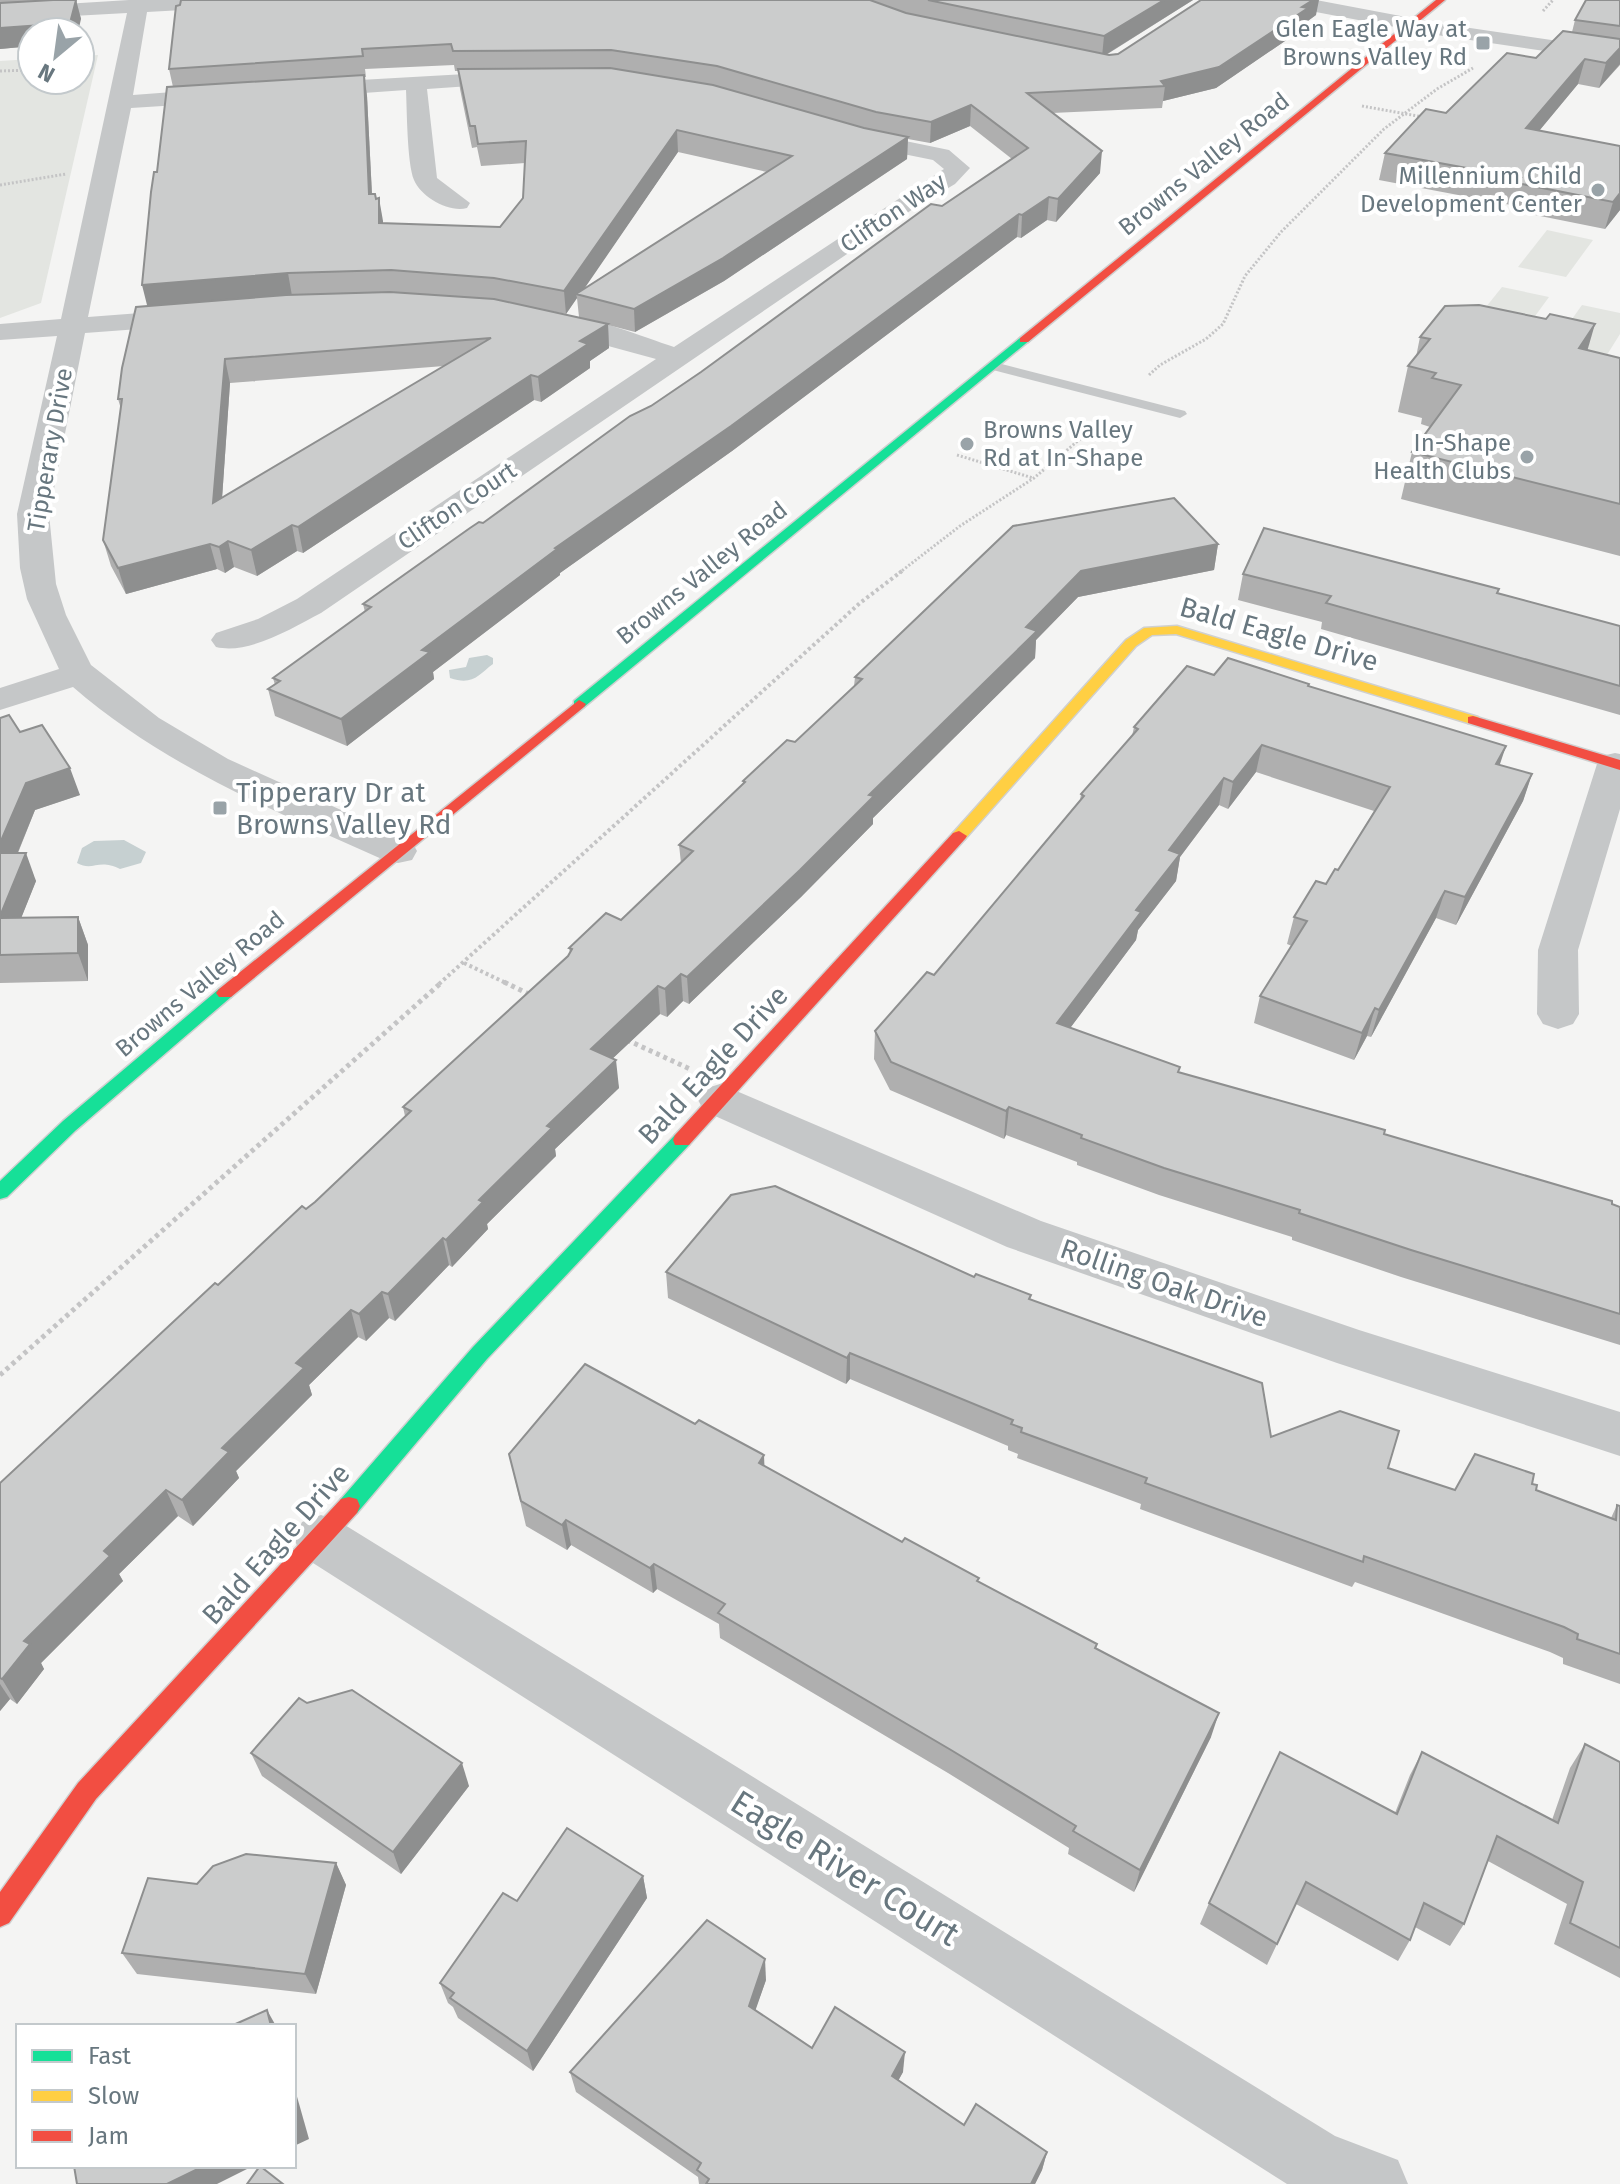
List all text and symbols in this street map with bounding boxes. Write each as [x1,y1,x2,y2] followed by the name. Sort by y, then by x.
[1276,15,1467,71] place label: Glen Eagle Way at Browns Valley Rd
[16,16,96,96] north arrow
[1474,34,1492,52] marker: Glen Eagle Way at Browns Valley Rd
[34,58,59,88] text: N
[1113,87,1295,241] street label: Browns Valley Road
[1360,162,1583,218] place label: Millennium Child Development Center
[835,167,951,259] street label: Clifton Way
[1589,181,1607,199] marker: Millennium Child Development Center
[22,366,78,534] street label: Tipperary Drive
[983,416,1143,472] place label: Browns Valley Rd at In-Shape
[1373,429,1511,485] place label: In-Shape Health Clubs
[958,435,976,453] marker: Browns Valley Rd at In-Shape
[1518,448,1536,466] marker: In-Shape Health Clubs
[393,456,522,556] street label: Clifton Court
[611,496,793,650] street label: Browns Valley Road
[1176,590,1382,678] street label: Bald Eagle Drive
[236,776,452,841] place label: Tipperary Dr at Browns Valley Rd
[211,799,229,817] marker: Tipperary Dr at Browns Valley Rd
[110,905,290,1063] street label: Browns Valley Road
[631,979,795,1151] street label: Bald Eagle Drive
[1056,1232,1272,1334] street label: Rolling Oak Drive
[195,1457,357,1631] street label: Bald Eagle Drive
[723,1781,967,1955] street label: Eagle River Court
[16,2024,296,2168] legend
[88,2042,131,2070] text: Fast
[88,2082,139,2110] text: Slow
[88,2122,129,2150] text: Jam

